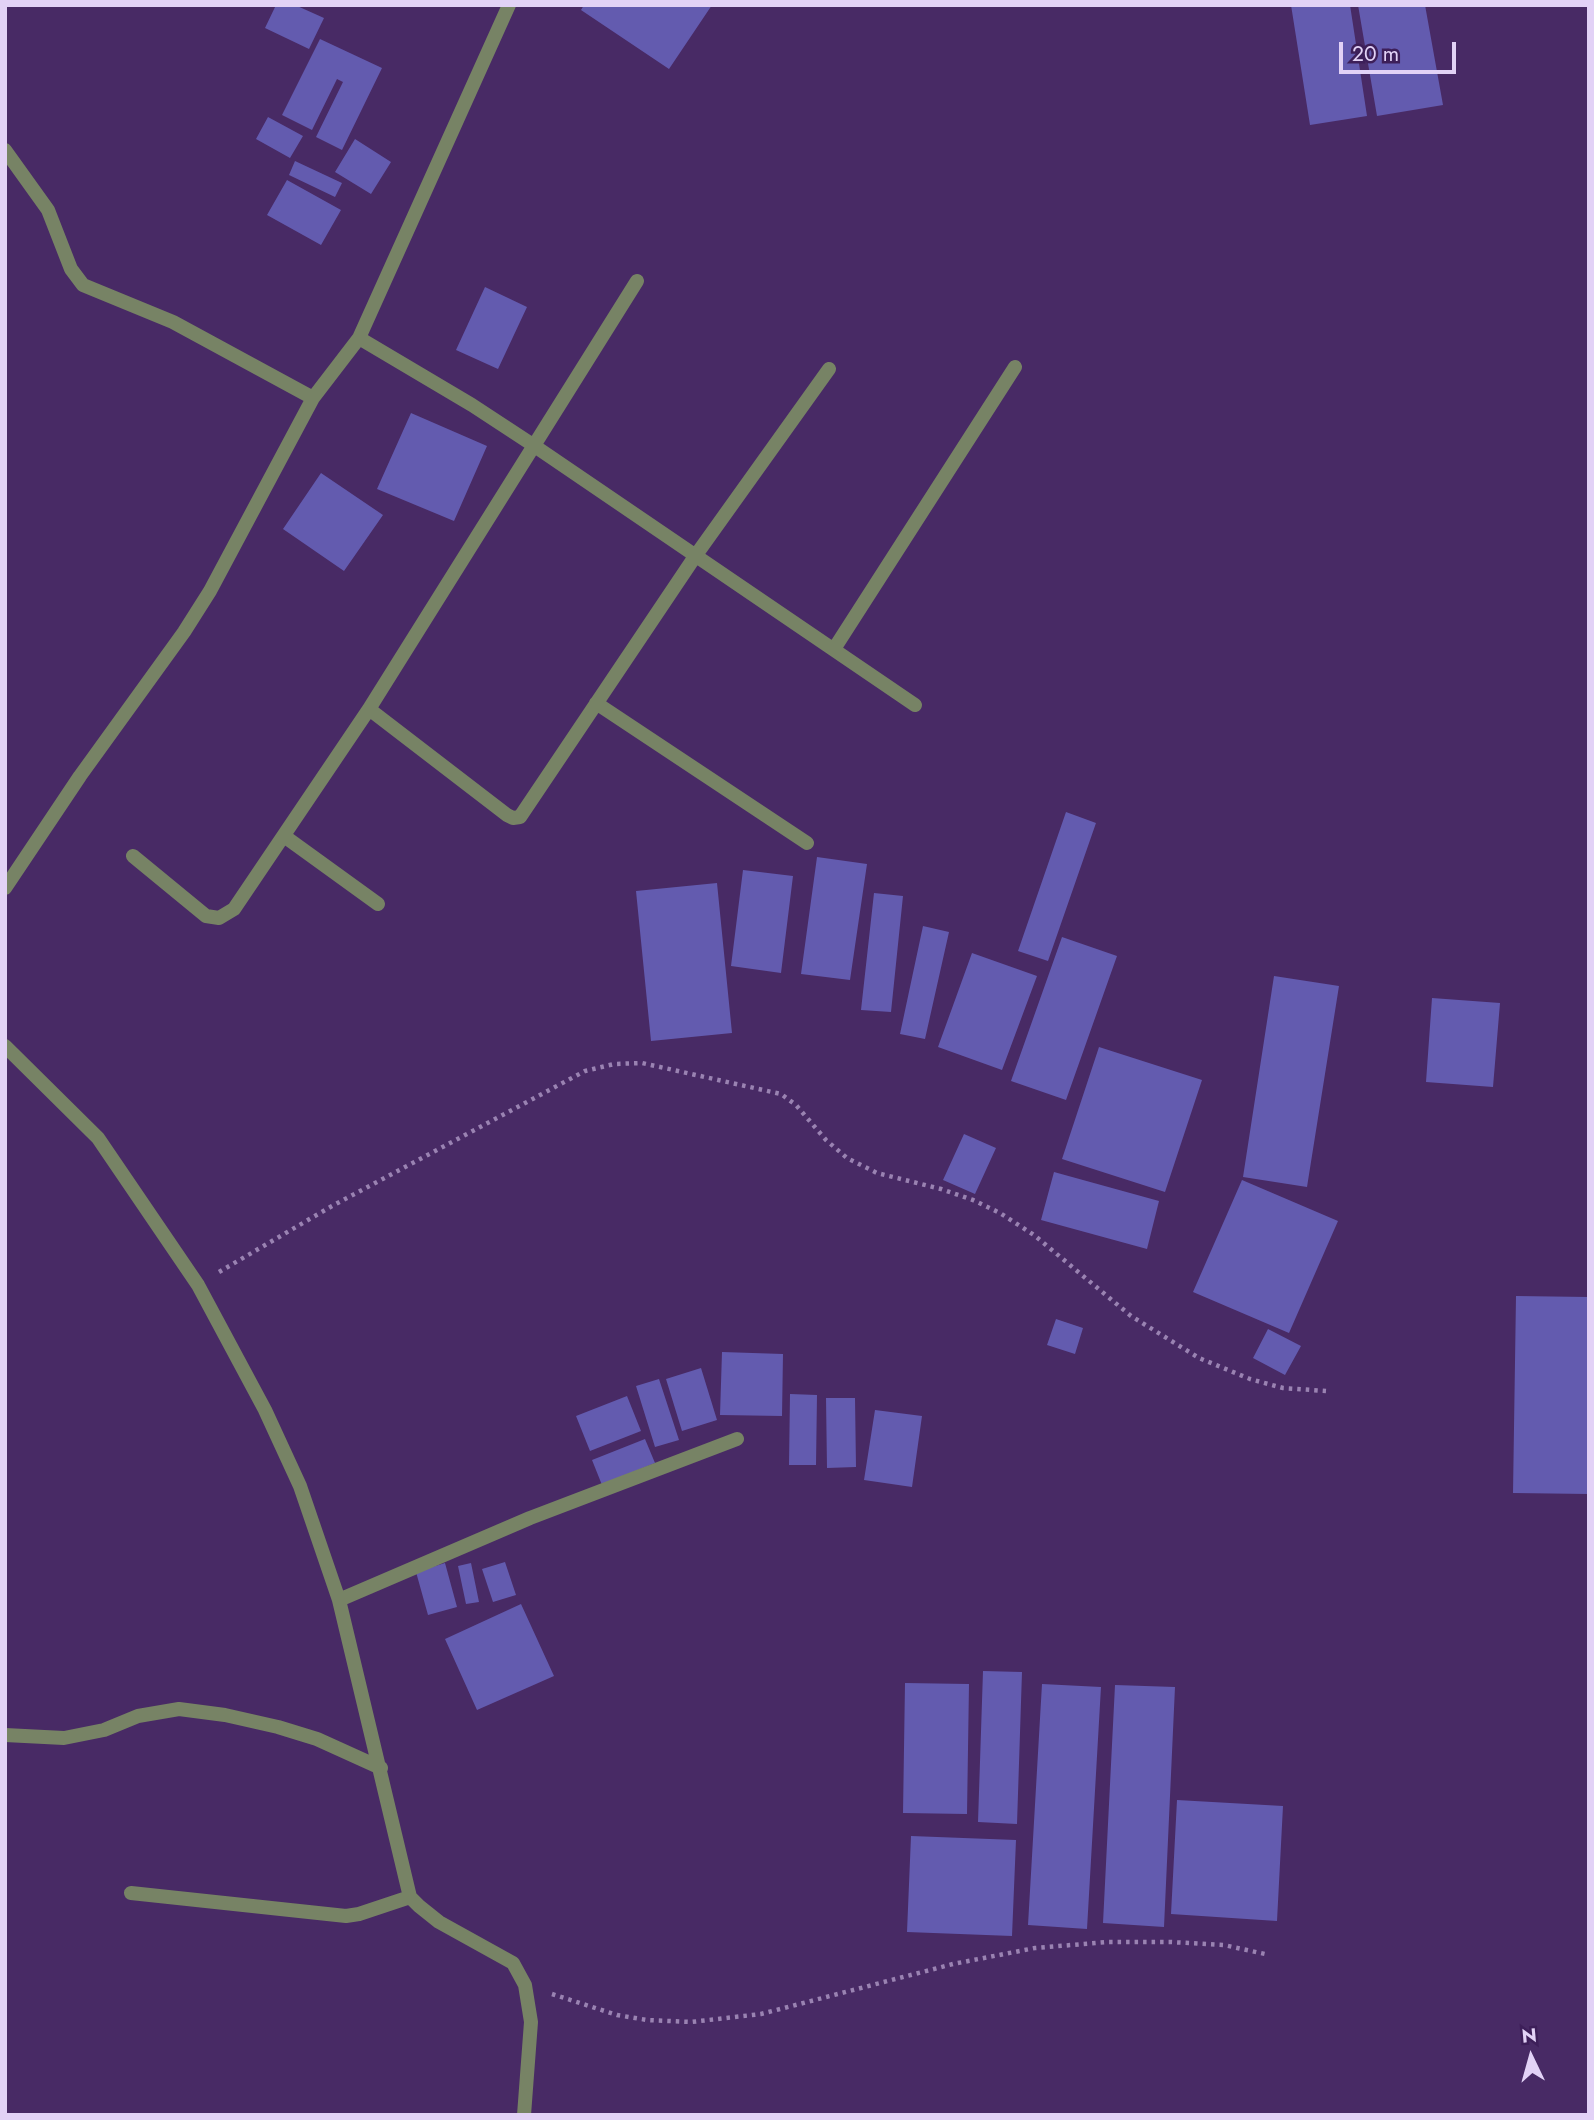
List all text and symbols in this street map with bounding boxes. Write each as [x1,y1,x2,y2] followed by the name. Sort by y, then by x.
[1342,28,1459,72] scale bar
[1352,39,1399,69] text: 20 m
[1520,2021,1538,2050] text: N
[1496,2022,1566,2092] north arrow

